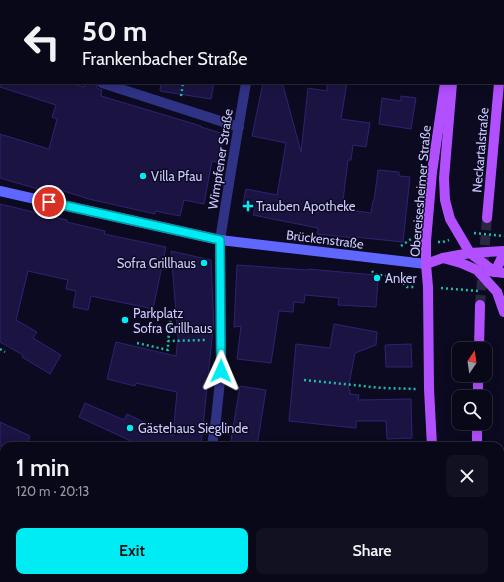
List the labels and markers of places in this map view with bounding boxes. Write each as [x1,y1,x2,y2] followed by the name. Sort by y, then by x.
[151,168,202,184] place label: Villa Pfau
[138,171,148,181] marker: Villa Pfau
[32,185,66,219] pin
[256,198,356,214] place label: Trauben Apotheke
[243,201,253,211] marker: Trauben Apotheke
[117,255,197,271] place label: Sofra Grillhaus
[199,258,209,268] marker: Sofra Grillhaus
[385,270,417,286] place label: Anker
[372,273,382,283] marker: Anker
[133,305,213,336] place label: Parkplatz Sofra Grillhaus
[120,315,130,325] marker: Parkplatz Sofra Grillhaus
[138,420,248,436] place label: Gästehaus Sieglinde
[125,423,135,433] marker: Gästehaus Sieglinde

